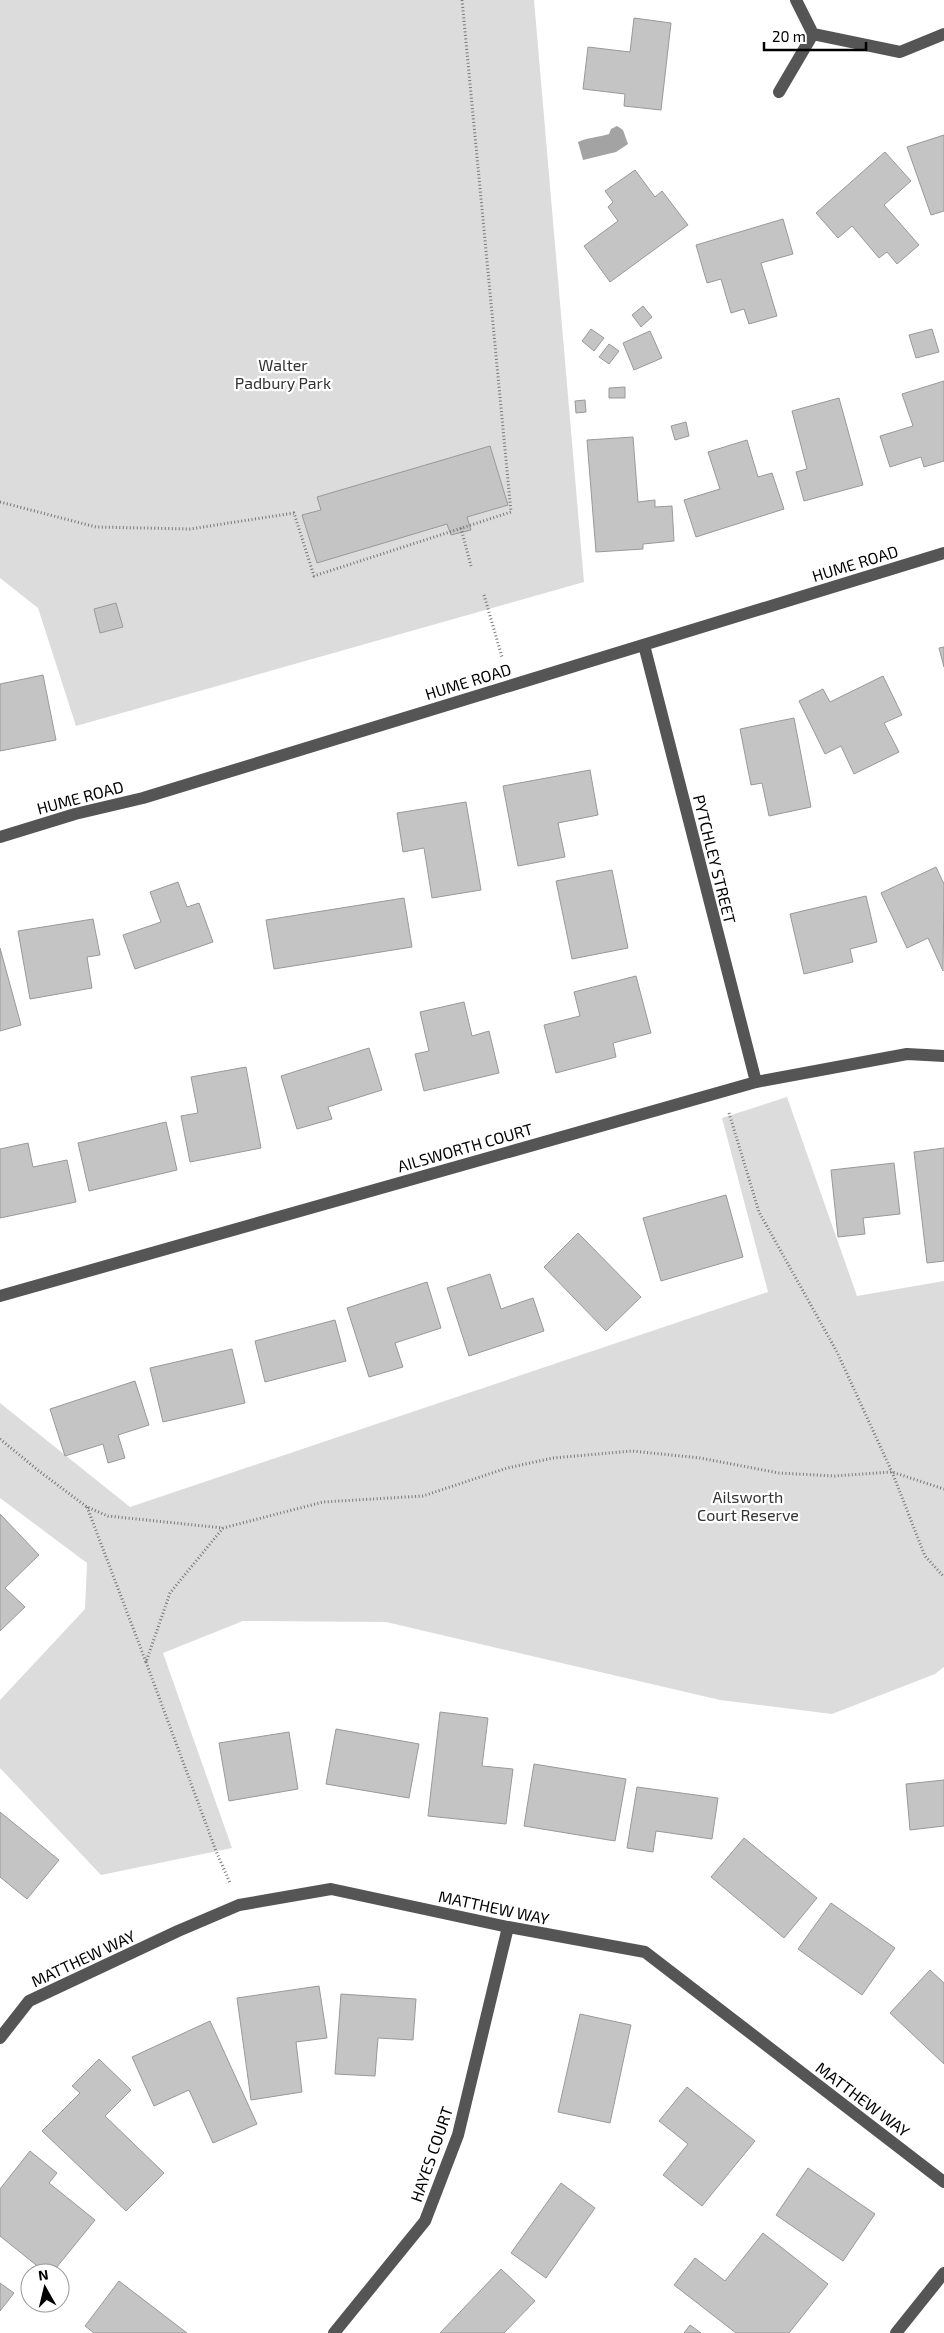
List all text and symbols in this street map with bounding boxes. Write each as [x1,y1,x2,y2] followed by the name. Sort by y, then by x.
[764,20,866,52] scale bar
[772,27,806,45] text: 20 m
[235,355,331,392] park label: Walter Padbury Park
[810,541,900,585] street label: HUME ROAD
[423,659,513,703] street label: HUME ROAD
[35,776,125,818] street label: HUME ROAD
[690,793,740,925] street label: PYTCHLEY STREET
[395,1119,535,1175] street label: AILSWORTH COURT
[697,1487,799,1524] park label: Ailsworth Court Reserve
[437,1886,551,1928] street label: MATTHEW WAY
[28,1926,138,1990] street label: MATTHEW WAY
[812,2058,914,2140] street label: MATTHEW WAY
[406,2104,456,2204] street label: HAYES COURT
[20,2263,70,2313] north arrow
[37,2266,49,2284] text: N

